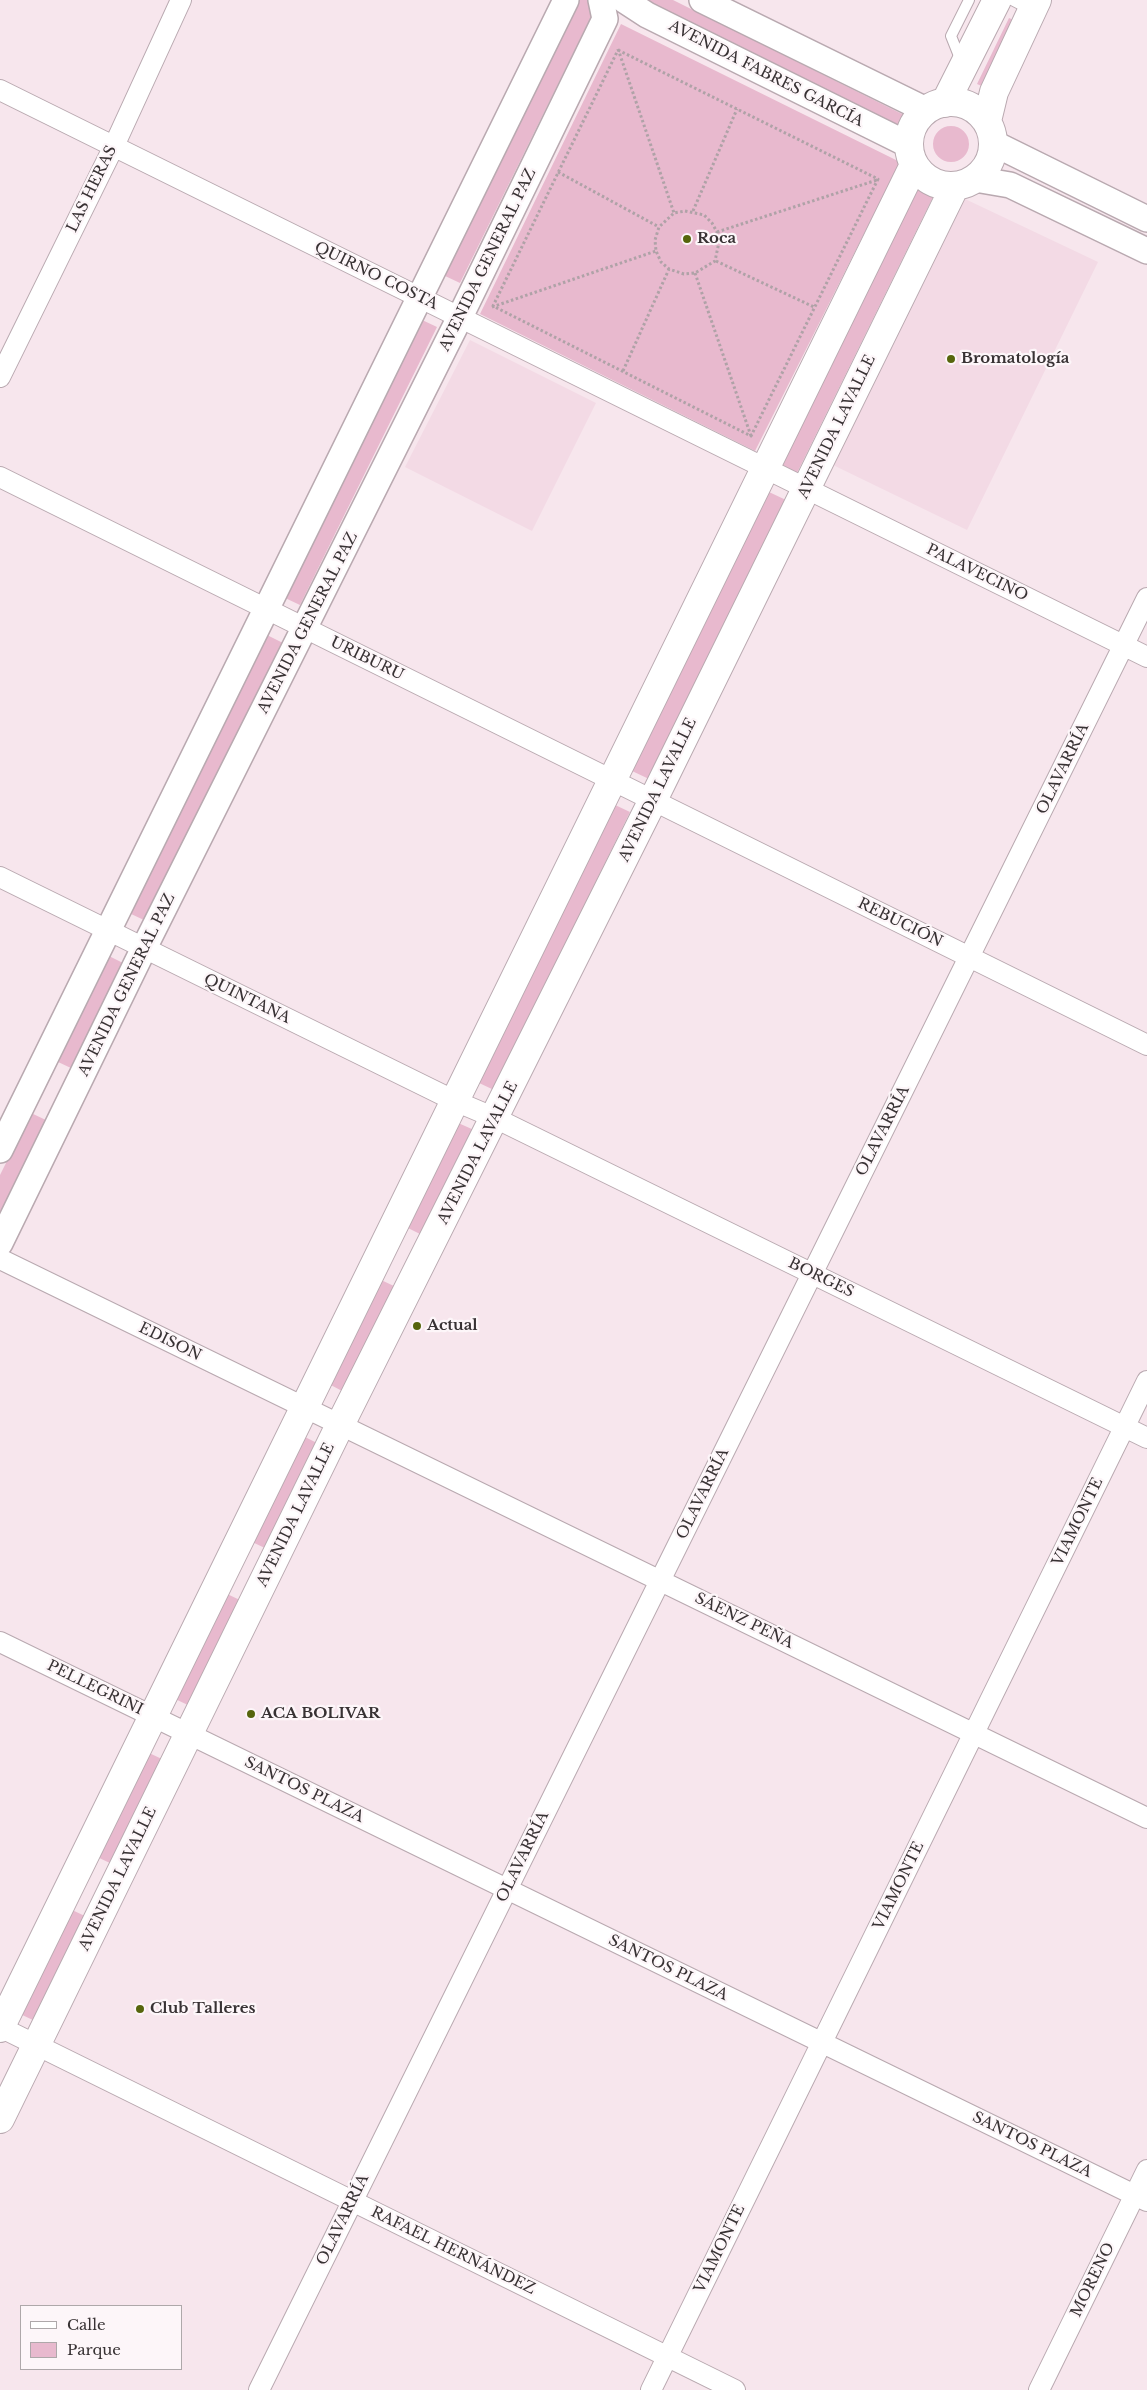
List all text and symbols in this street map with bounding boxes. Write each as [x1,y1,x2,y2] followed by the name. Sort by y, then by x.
[666,17,866,131] street label: AVENIDA FABRES GARCÍA
[63,143,121,235] street label: LAS HERAS
[436,166,540,354] street label: AVENIDA GENERAL PAZ
[697,230,736,248] place label: Roca
[681,233,693,245] marker: Roca
[311,238,441,314] street label: QUIRNO COSTA
[961,350,1069,368] place label: Bromatología
[794,352,880,502] street label: AVENIDA LAVALLE
[945,353,957,365] marker: Bromatología
[254,529,362,717] street label: AVENIDA GENERAL PAZ
[923,541,1031,605] street label: PALAVECINO
[327,633,407,685] street label: URIBURU
[615,715,701,865] street label: AVENIDA LAVALLE
[1033,721,1093,817] street label: OLAVARRÍA
[75,891,179,1079] street label: AVENIDA GENERAL PAZ
[855,895,945,951] street label: REBUCIÓN
[201,970,293,1028] street label: QUINTANA
[434,1079,522,1227] street label: AVENIDA LAVALLE
[853,1083,913,1179] street label: OLAVARRÍA
[785,1254,857,1302] street label: BORGES
[427,1317,478,1335] place label: Actual
[136,1319,204,1365] street label: EDISON
[411,1320,423,1332] marker: Actual
[253,1440,339,1590] street label: AVENIDA LAVALLE
[673,1446,733,1542] street label: OLAVARRÍA
[1049,1475,1107,1569] street label: VIAMONTE
[692,1589,796,1653] street label: SÁENZ PEÑA
[44,1657,146,1719] street label: PELLEGRINI
[261,1705,380,1723] place label: ACA BOLIVAR
[245,1708,257,1720] marker: ACA BOLIVAR
[241,1753,367,1827] street label: SANTOS PLAZA
[75,1804,161,1954] street label: AVENIDA LAVALLE
[493,1809,553,1905] street label: OLAVARRÍA
[870,1839,928,1933] street label: VIAMONTE
[605,1931,731,2005] street label: SANTOS PLAZA
[150,2000,256,2018] place label: Club Talleres
[134,2003,146,2015] marker: Club Talleres
[969,2108,1095,2182] street label: SANTOS PLAZA
[313,2172,373,2268] street label: OLAVARRÍA
[691,2202,749,2296] street label: VIAMONTE
[368,2203,538,2299] street label: RAFAEL HERNÁNDEZ
[1067,2240,1119,2320] street label: MORENO
[20,2305,182,2370] legend
[67,2315,106,2334] text: Calle
[67,2340,121,2359] text: Parque

